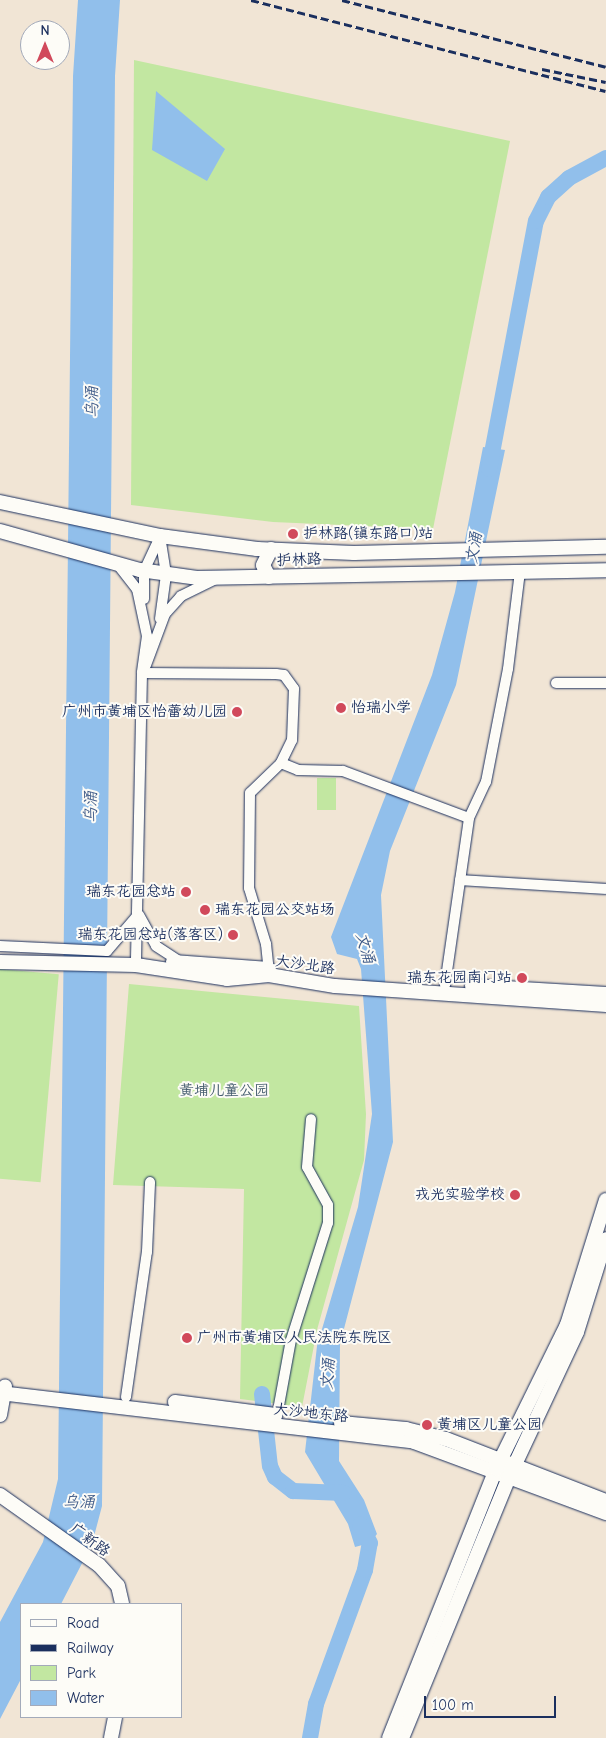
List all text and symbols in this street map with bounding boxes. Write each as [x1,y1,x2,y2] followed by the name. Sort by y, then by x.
[20,20,70,70] north arrow
[40,22,50,39] text: N
[82,386,102,418] water label: 乌涌
[303,525,433,543] place label: 护林路(镇东路口)站
[287,528,299,540] marker: 护林路(镇东路口)站
[462,531,486,565] water label: 文涌
[276,550,322,570] street label: 护林路
[351,699,411,717] place label: 怡瑞小学
[335,702,347,714] marker: 怡瑞小学
[62,703,227,721] place label: 广州市黄埔区怡蕾幼儿园
[231,706,243,718] marker: 广州市黄埔区怡蕾幼儿园
[81,791,101,823] water label: 乌涌
[86,883,176,901] place label: 瑞东花园总站
[180,886,192,898] marker: 瑞东花园总站
[215,901,335,919] place label: 瑞东花园公交站场
[199,904,211,916] marker: 瑞东花园公交站场
[78,926,223,944] place label: 瑞东花园总站(落客区)
[227,929,239,941] marker: 瑞东花园总站(落客区)
[351,930,379,966] water label: 文涌
[274,952,336,978] street label: 大沙北路
[407,969,512,987] place label: 瑞东花园南门站
[516,972,528,984] marker: 瑞东花园南门站
[179,1082,269,1100] park label: 黄埔儿童公园
[415,1186,505,1204] place label: 戎光实验学校
[509,1189,521,1201] marker: 戎光实验学校
[197,1329,392,1347] place label: 广州市黄埔区人民法院东院区
[181,1332,193,1344] marker: 广州市黄埔区人民法院东院区
[317,1357,339,1391] water label: 文涌
[273,1400,349,1426] street label: 大沙地东路
[437,1416,542,1434] place label: 黄埔区儿童公园
[421,1419,433,1431] marker: 黄埔区儿童公园
[63,1492,95,1512] water label: 乌涌
[67,1519,113,1561] street label: 广新路
[20,1603,182,1718] legend
[67,1614,99,1632] text: Road
[67,1639,113,1657] text: Railway
[67,1664,96,1682] text: Park
[426,1686,558,1718] scale bar
[67,1689,104,1707] text: Water
[432,1696,474,1714] text: 100 m

